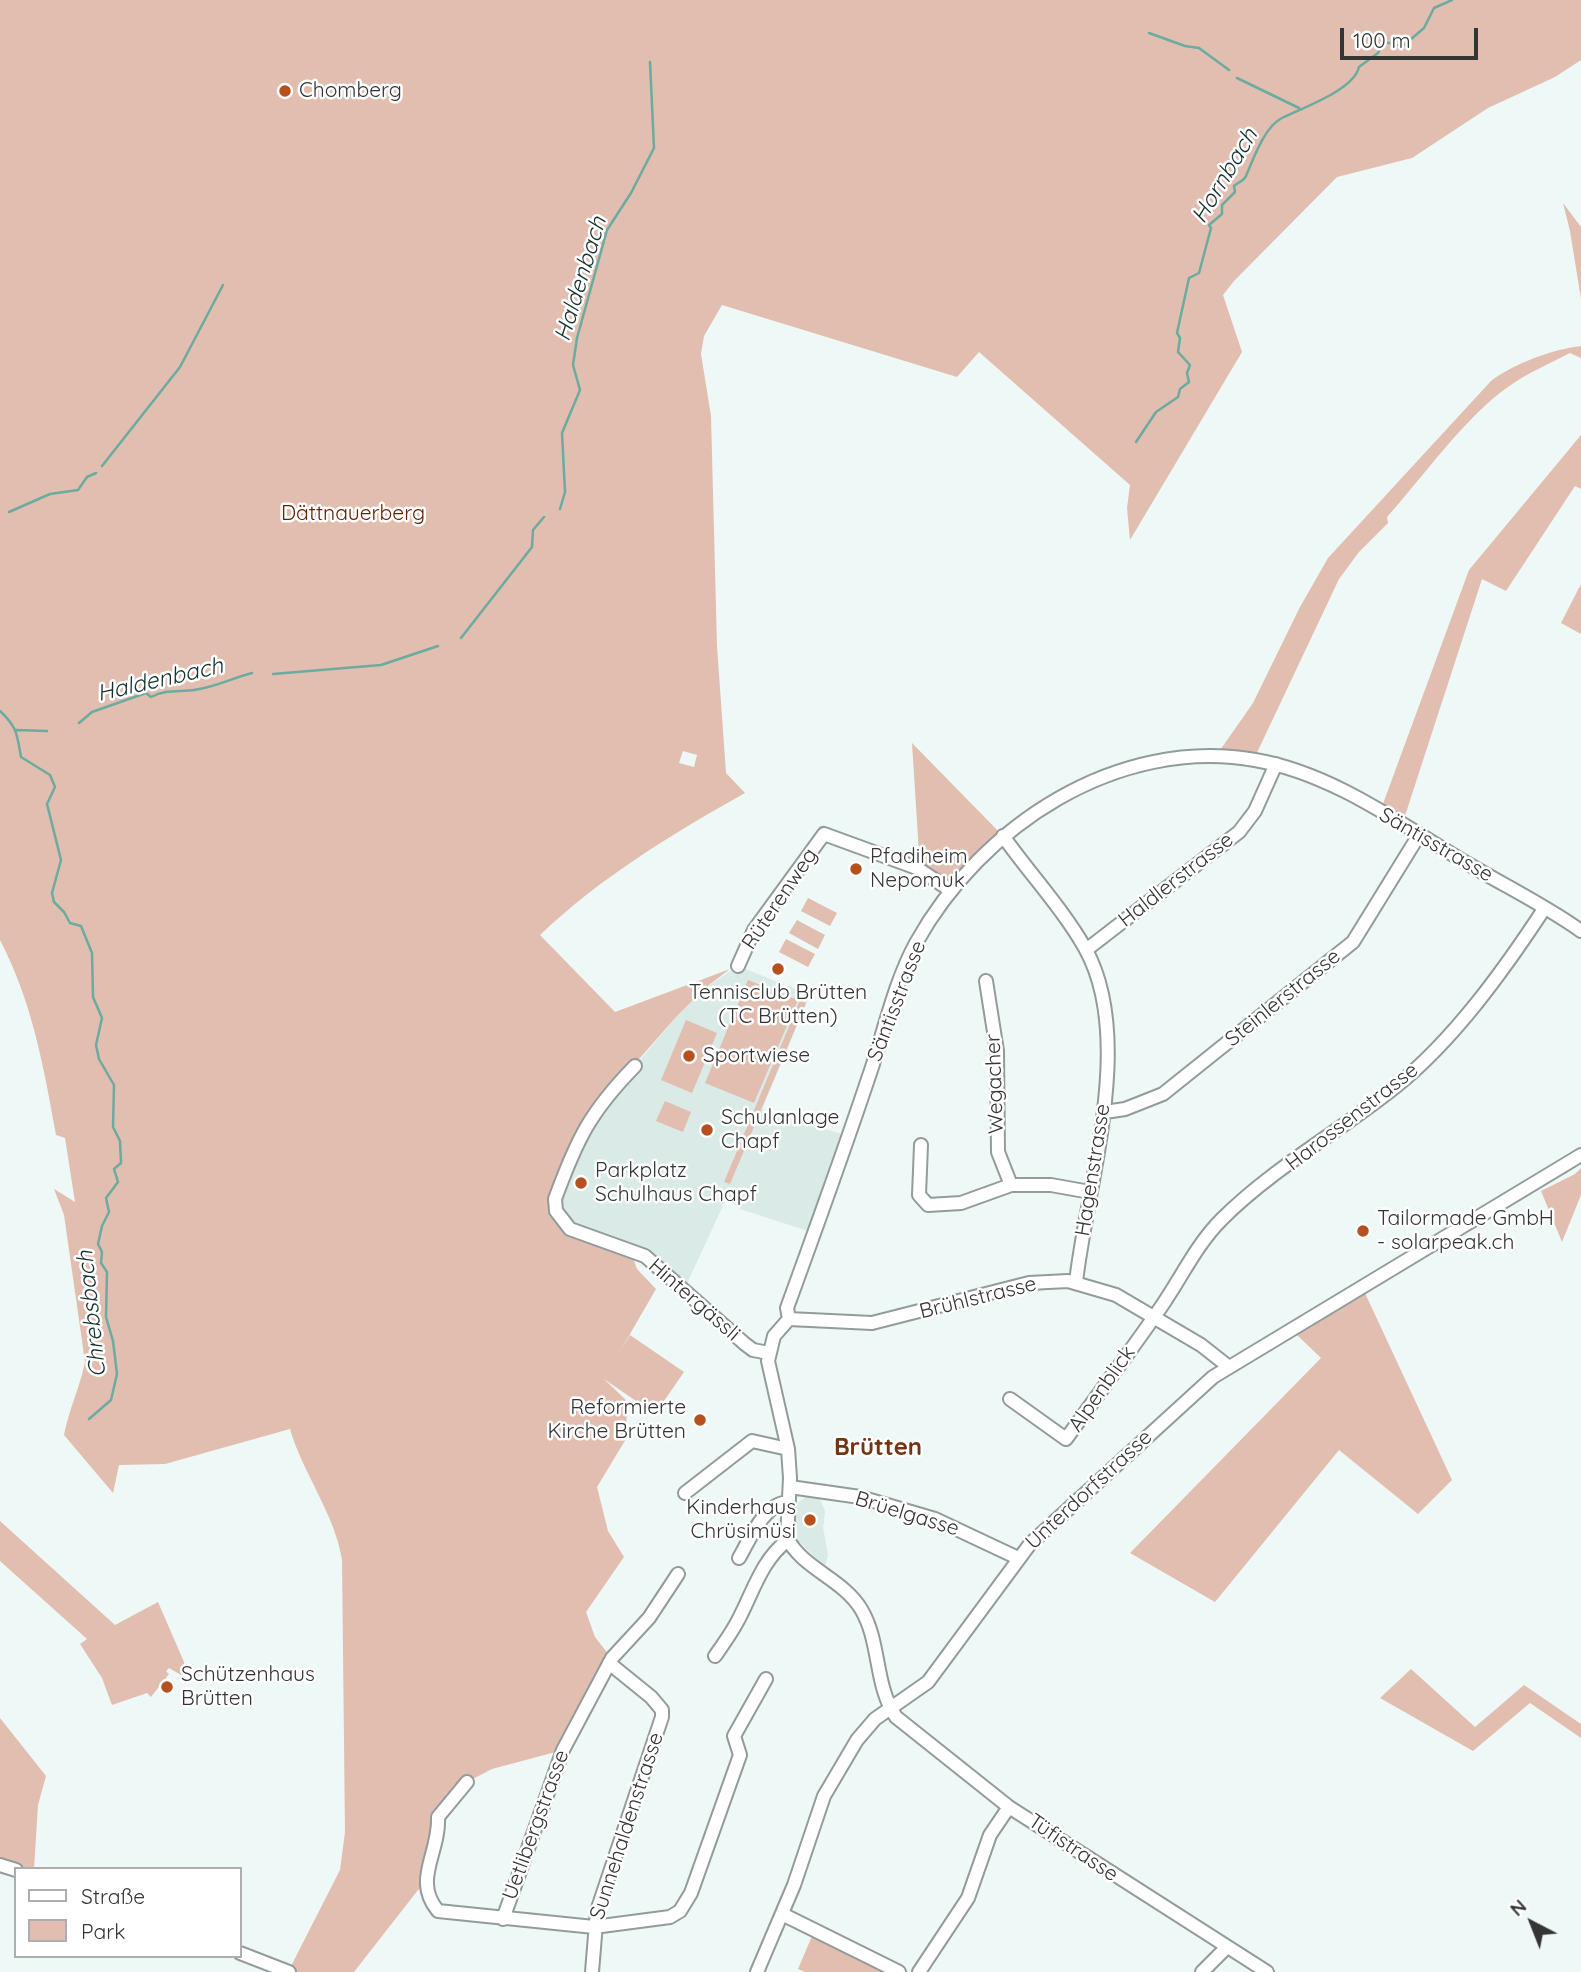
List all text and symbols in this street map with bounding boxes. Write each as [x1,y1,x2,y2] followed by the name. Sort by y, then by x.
[1343,14,1481,58] scale bar
[1353,27,1411,53] text: 100 m
[299,78,402,104] place label: Chomberg
[277,83,293,99] marker: Chomberg
[1186,124,1264,228] water label: Hornbach
[549,213,613,345] water label: Haldenbach
[281,501,425,527] park label: Dättnauerberg
[94,652,226,708] water label: Haldenbach
[1375,802,1497,888] street label: Säntisstrasse
[1114,827,1238,933] street label: Haldlerstrasse
[737,843,823,955] street label: Rüterenweg
[870,844,968,894] place label: Pfadiheim Nepomuk
[848,861,864,877] marker: Pfadiheim Nepomuk
[862,937,932,1065] street label: Säntisstrasse
[1220,944,1346,1052] street label: Steinlerstrasse
[770,961,786,977] marker: Tennisclub Brütten (TC Brütten)
[689,980,867,1030] place label: Tennisclub Brütten (TC Brütten)
[981,1033,1009,1135] street label: Wegacher
[703,1043,810,1069] place label: Sportwiese
[681,1048,697,1064] marker: Sportwiese
[1281,1058,1423,1176] street label: Harossenstrasse
[1070,1102,1116,1238] street label: Hagenstrasse
[721,1105,839,1155] place label: Schulanlage Chapf
[699,1122,715,1138] marker: Schulanlage Chapf
[595,1158,757,1208] place label: Parkplatz Schulhaus Chapf
[573,1175,589,1191] marker: Parkplatz Schulhaus Chapf
[1377,1206,1554,1256] place label: Tailormade GmbH - solarpeak.ch
[1355,1223,1371,1239] marker: Tailormade GmbH - solarpeak.ch
[72,1249,112,1379] water label: Chrebsbach
[643,1253,745,1347] street label: Hintergässli
[917,1271,1039,1325] street label: Brühlstrasse
[1063,1341,1141,1437] street label: Alpenblick
[547,1395,686,1445] place label: Reformierte Kirche Brütten
[692,1412,708,1428] marker: Reformierte Kirche Brütten
[1021,1425,1157,1555] street label: Unterdorfstrasse
[834,1434,922,1462] district label: Brütten
[852,1486,962,1542] street label: Brüelgasse
[686,1495,796,1545] place label: Kinderhaus Chrüsimüsi
[802,1512,818,1528] marker: Kinderhaus Chrüsimüsi
[181,1662,315,1712] place label: Schützenhaus Brütten
[159,1679,175,1695] marker: Schützenhaus Brütten
[585,1729,669,1923] street label: Sunnehaldenstrasse
[497,1747,575,1903] street label: Uetlibergstrasse
[1023,1809,1123,1887] street label: Tüfistrasse
[14,1867,242,1958] legend
[81,1883,145,1909] text: Straße
[1497,1888,1567,1958] north arrow
[1505,1894,1531,1921] text: N
[81,1918,125,1944] text: Park

